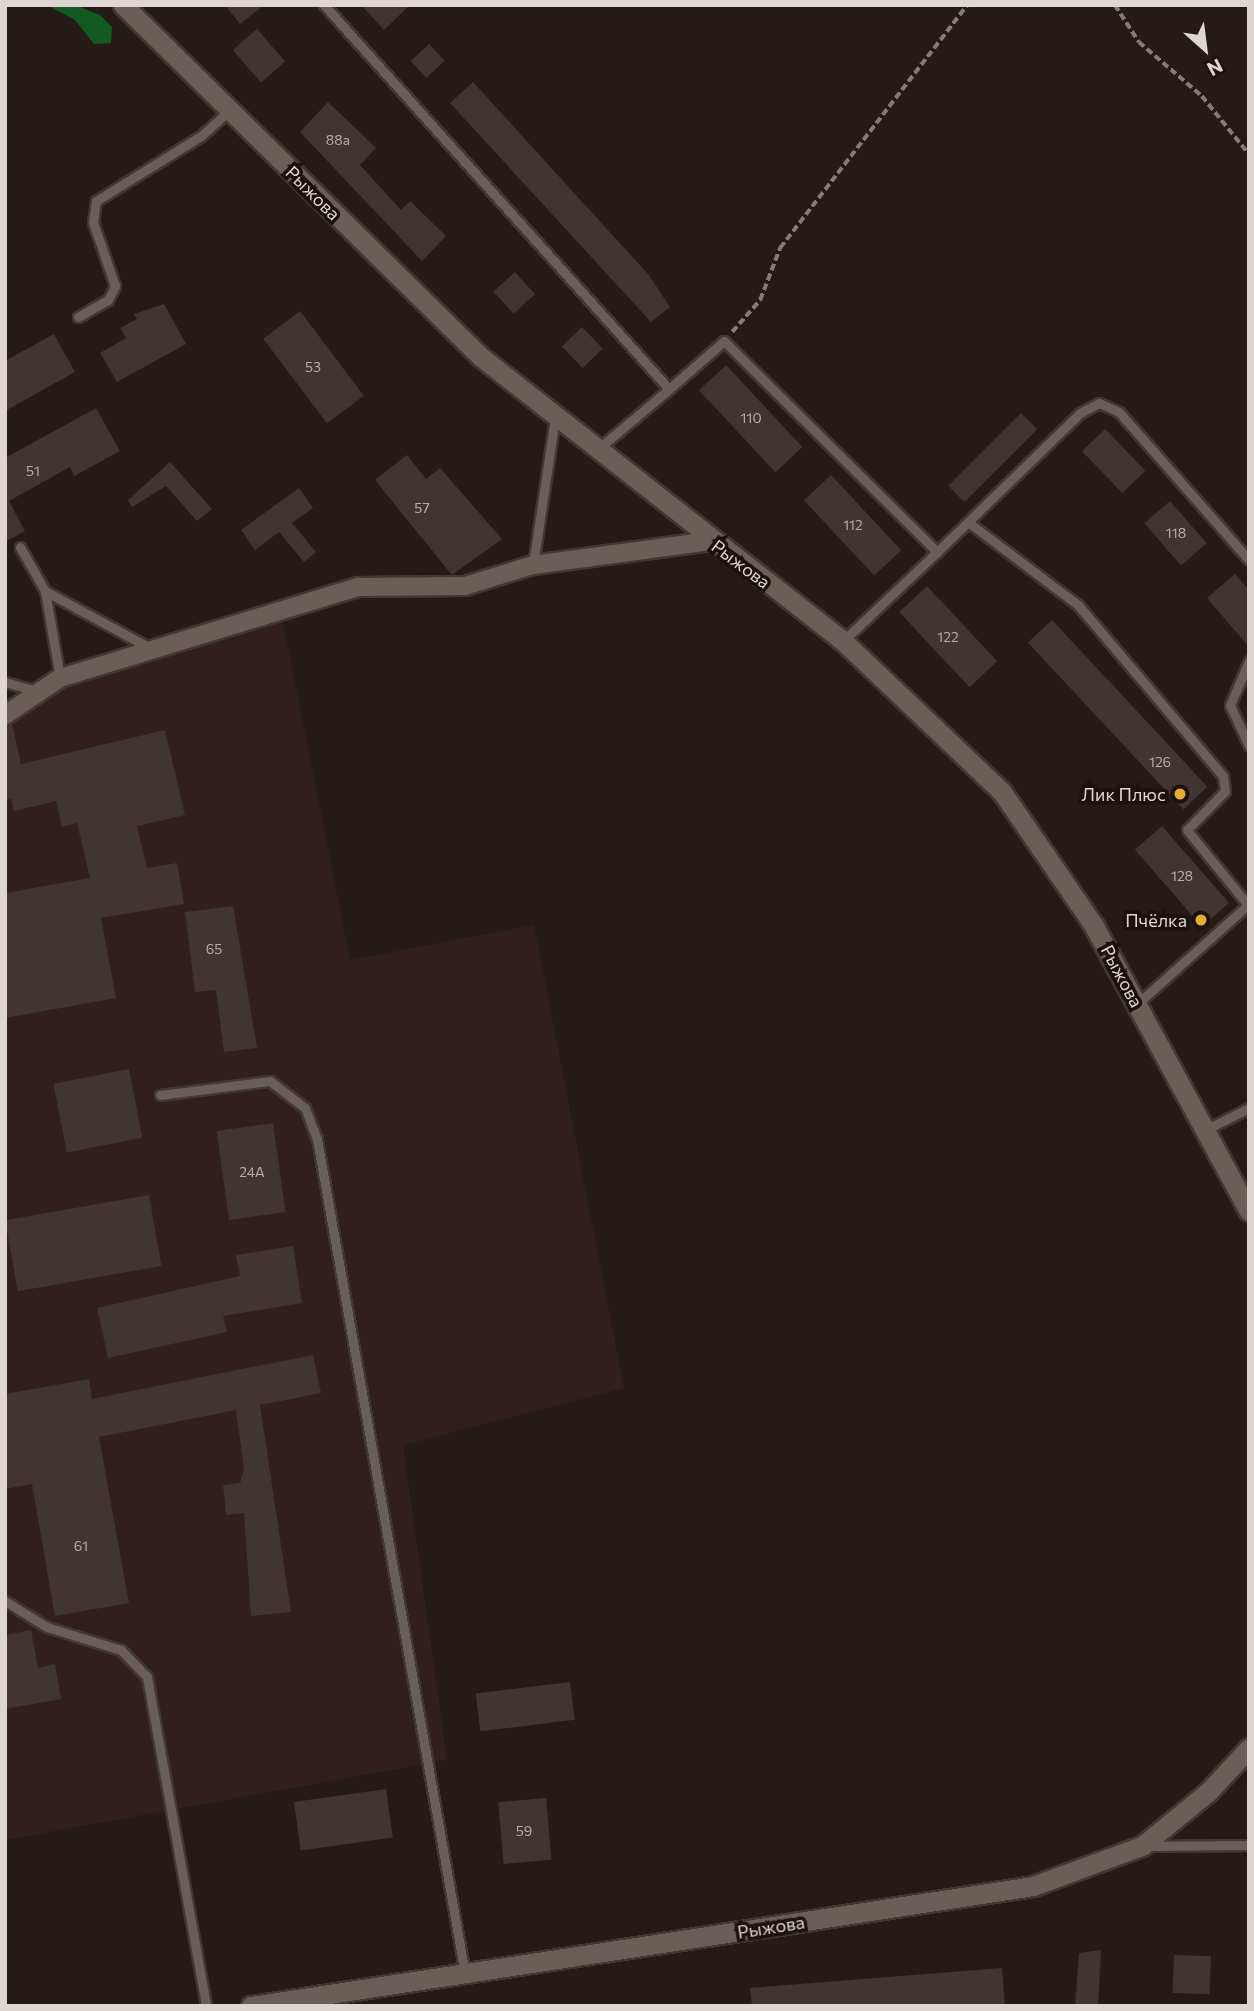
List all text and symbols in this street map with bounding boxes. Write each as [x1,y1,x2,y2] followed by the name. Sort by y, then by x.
[1170,14,1240,84] north arrow
[1203,54,1227,81] text: N
[326,132,350,148] house number: 88а
[281,161,345,225] street label: Рыжова
[305,359,321,375] house number: 53
[740,410,762,426] house number: 110
[26,463,40,479] house number: 51
[414,500,430,516] house number: 57
[843,517,863,533] house number: 112
[1166,525,1186,541] house number: 118
[707,535,775,593] street label: Рыжова
[937,629,959,645] house number: 122
[1149,754,1171,770] house number: 126
[1082,783,1166,805] place label: Лик Плюс
[1172,786,1188,802] marker: Лик Плюс
[1171,868,1193,884] house number: 128
[1125,909,1187,931] place label: Пчёлка
[1193,912,1209,928] marker: Пчёлка
[206,941,222,957] house number: 65
[1097,941,1147,1011] street label: Рыжова
[239,1164,265,1180] house number: 24А
[74,1538,88,1554] house number: 61
[516,1823,532,1839] house number: 59
[736,1911,806,1943] street label: Рыжова

